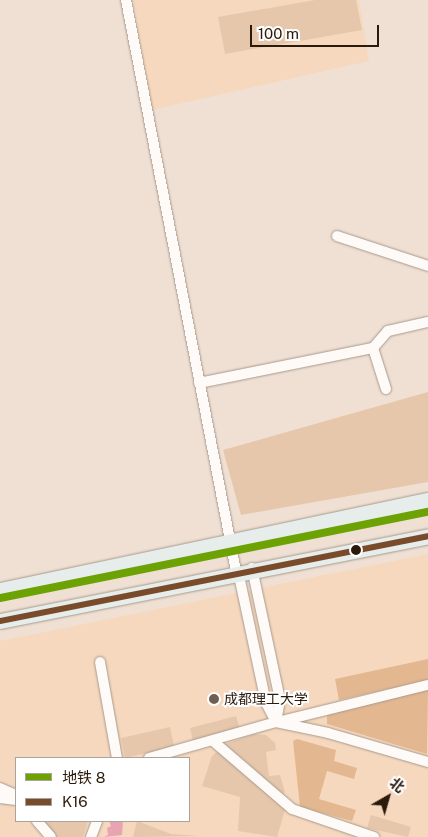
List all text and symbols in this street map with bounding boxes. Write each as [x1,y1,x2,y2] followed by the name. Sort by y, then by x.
[253,15,382,47] scale bar
[258,25,299,42] text: 100 m
[351,545,361,555] unlabelled marker
[224,691,308,707] place label: 成都理工大学
[208,693,220,705] marker: 成都理工大学
[15,757,190,822] legend
[62,769,105,786] text: 地铁 8
[363,772,413,822] north arrow
[387,775,408,796] text: 北
[62,793,88,810] text: K16

